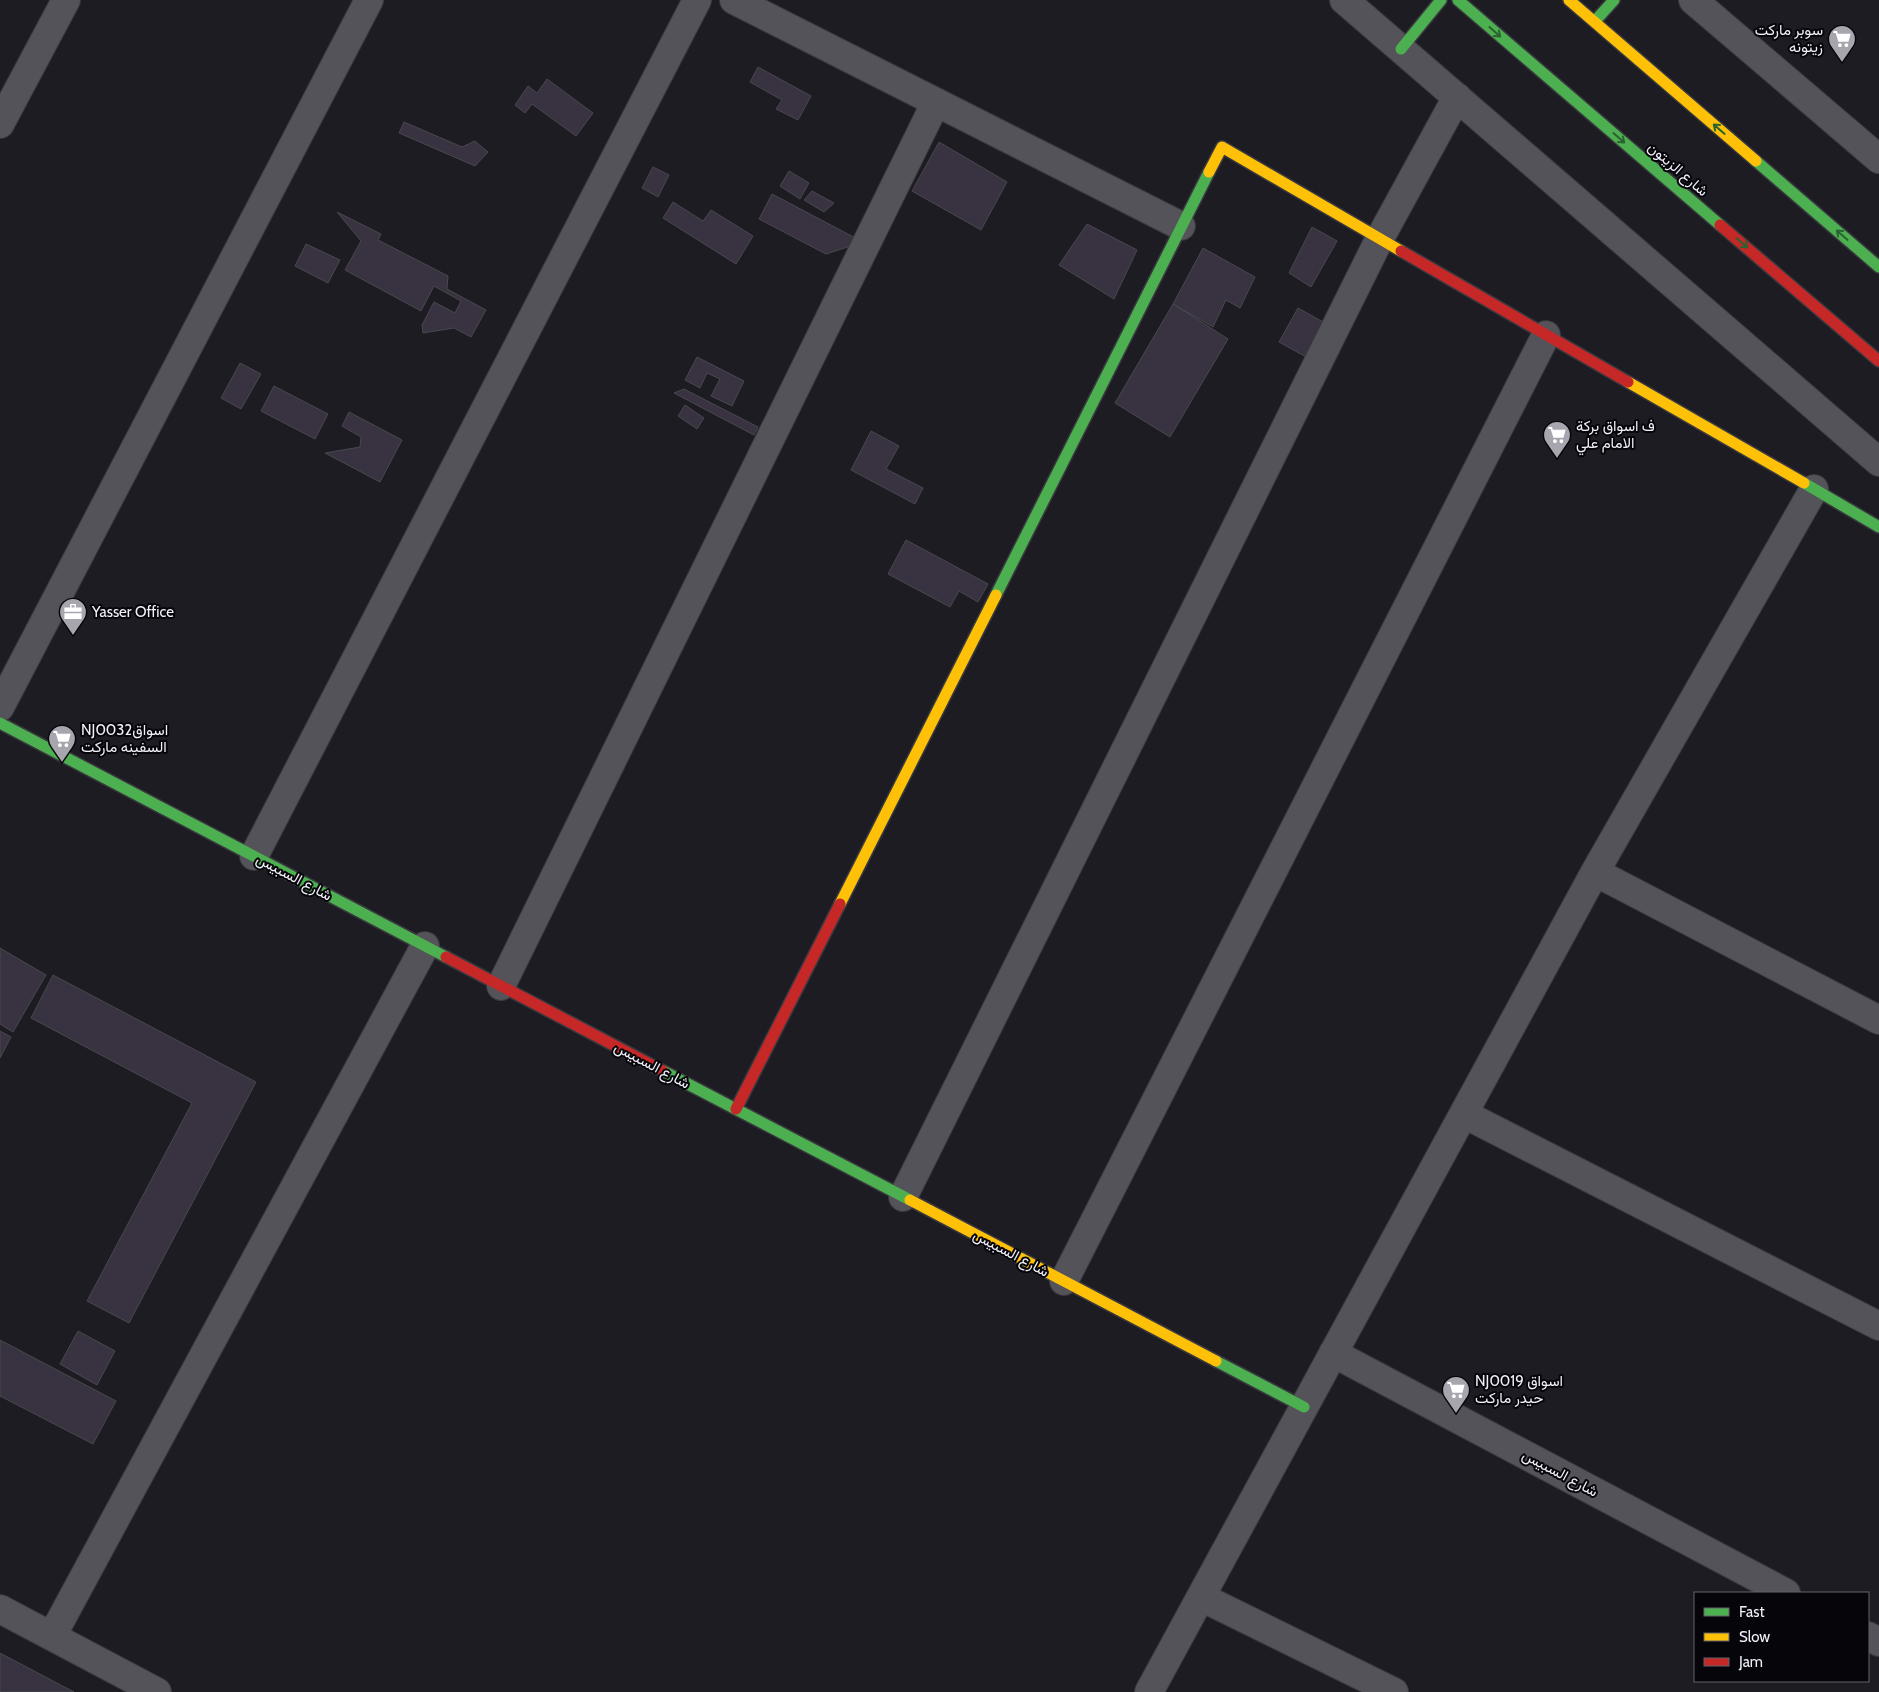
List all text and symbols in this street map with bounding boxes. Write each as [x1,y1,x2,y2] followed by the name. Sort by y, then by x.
[1755,21,1823,56] place label: سوبر ماركت زيتونه
[1827,24,1857,63] supermarket icon: سوبر ماركت زيتونه
[1489,26,1502,37] one-way arrow
[1713,124,1726,135] one-way arrow
[1612,132,1625,143] one-way arrow
[1643,138,1712,202] street label: شارع الزيتون
[1836,230,1849,241] one-way arrow
[1735,238,1748,249] one-way arrow
[1576,417,1655,456] place label: ف اسواق بركة الامام علي
[1542,420,1572,459] supermarket icon: ف اسواق بركة الامام علي
[58,597,88,636] office icon: Yasser Office
[91,603,174,621] place label: Yasser Office
[81,721,168,756] place label: NJ0032اسواق السفينه ماركت
[47,724,77,763] supermarket icon: NJ0032اسواق السفينه ماركت
[252,850,335,906] street label: شارع السبيس
[610,1038,693,1094] street label: شارع السبيس
[969,1226,1052,1282] street label: شارع السبيس
[1475,1372,1563,1407] place label: NJ0019 اسواق حيدر ماركت
[1441,1375,1471,1414] supermarket icon: NJ0019 اسواق حيدر ماركت
[1518,1446,1601,1502] street label: شارع السبيس
[1694,1592,1869,1682] legend
[1739,1603,1764,1621] text: Fast
[1739,1628,1770,1646] text: Slow
[1738,1653,1763,1671] text: Jam

